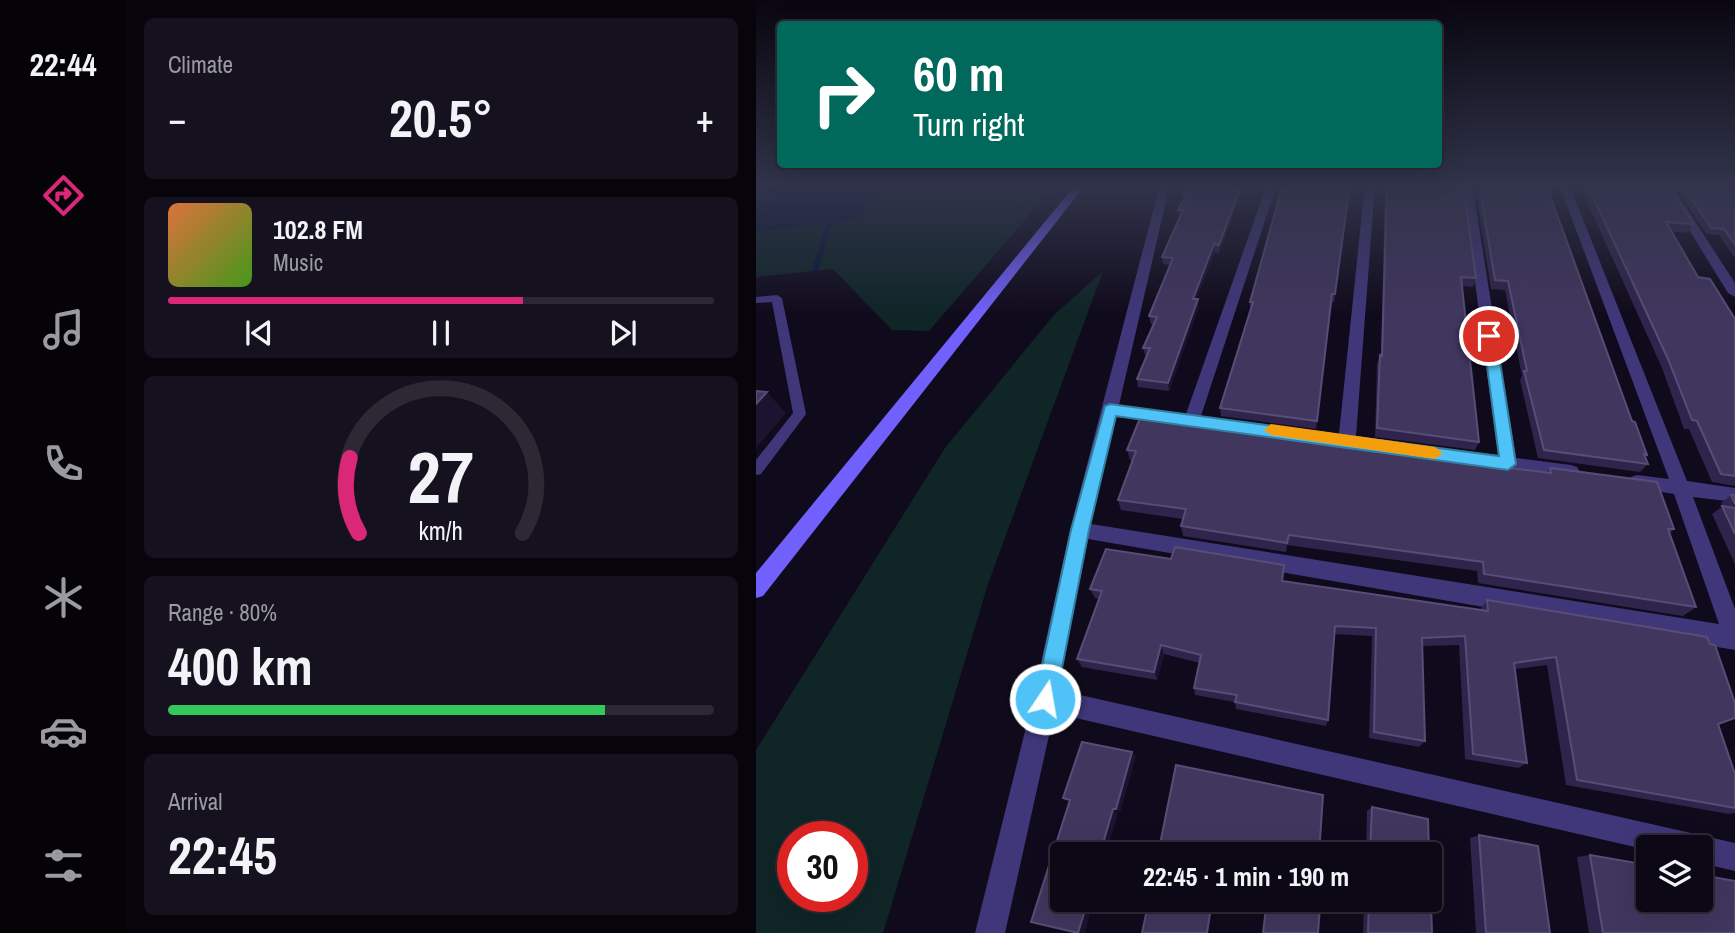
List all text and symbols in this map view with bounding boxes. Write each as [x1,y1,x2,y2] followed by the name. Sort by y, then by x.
[913,40,1005,106] text: 60 m
[29,43,97,86] text: 22:44
[168,49,233,80] text: Climate
[798,49,889,140] icon: right
[389,83,493,153] text: 20.5°
[168,93,186,144] text: −
[696,93,714,144] text: +
[913,103,1025,146] text: Turn right
[39,171,88,220] icon: directions
[273,212,363,247] text: 102.8 FM
[273,247,323,278] text: Music
[39,305,88,354] icon: music
[1459,306,1519,366] pin
[240,314,278,352] icon: previous
[422,314,460,352] icon: pause
[604,314,642,352] icon: next
[1470,317,1508,355] icon: arrive
[408,428,474,526] text: 27
[39,439,88,488] icon: phone
[419,513,463,547] text: km/h
[39,573,88,622] icon: climate
[168,597,277,628] text: Range · 80%
[168,631,313,701] text: 400 km
[1008,662,1082,736] position arrow
[39,707,88,756] icon: car
[168,786,223,817] text: Arrival
[168,820,277,890] text: 22:45
[777,821,868,912] speed limit sign: 30
[1636,835,1713,912] map controls
[1636,835,1713,912] button: layers
[39,841,88,890] icon: filters
[1143,859,1349,894] text: 22:45 · 1 min · 190 m

